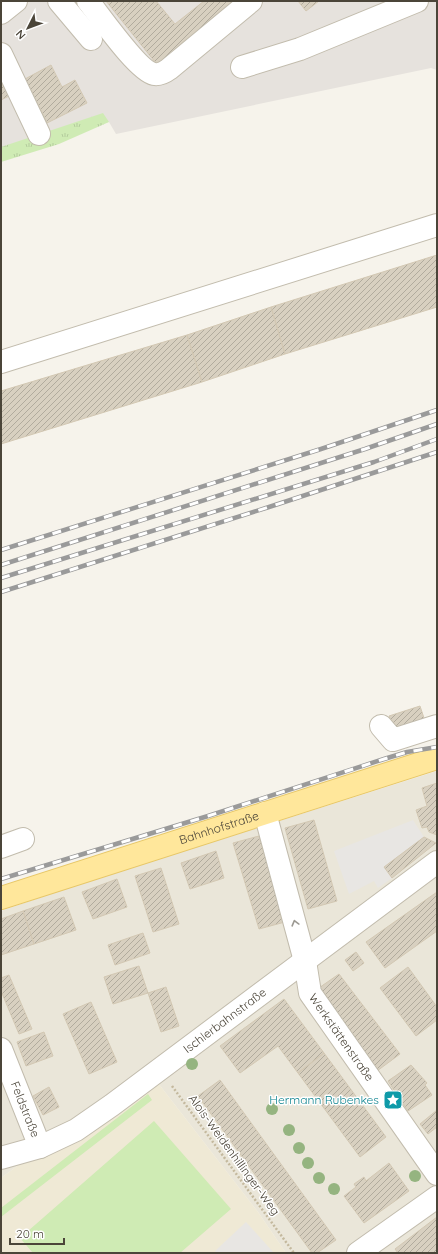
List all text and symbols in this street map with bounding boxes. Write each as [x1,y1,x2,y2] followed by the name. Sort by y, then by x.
[8,8,48,48] north arrow
[13,27,28,42] text: N
[177,808,261,847] street label: Bahnhofstraße
[291,920,300,927] one-way arrow
[180,984,269,1056] street label: Ischlerbahnstraße
[306,990,378,1084] street label: Werkstättenstraße
[8,1079,43,1140] street label: Feldstraße
[382,1089,404,1111] place icon: Hermann Rubenkes
[186,1091,283,1218] street label: Alois-Weidenhillinger-Weg
[269,1092,379,1107] place label: Hermann Rubenkes
[10,1220,64,1246] scale bar
[16,1226,44,1241] text: 20 m

